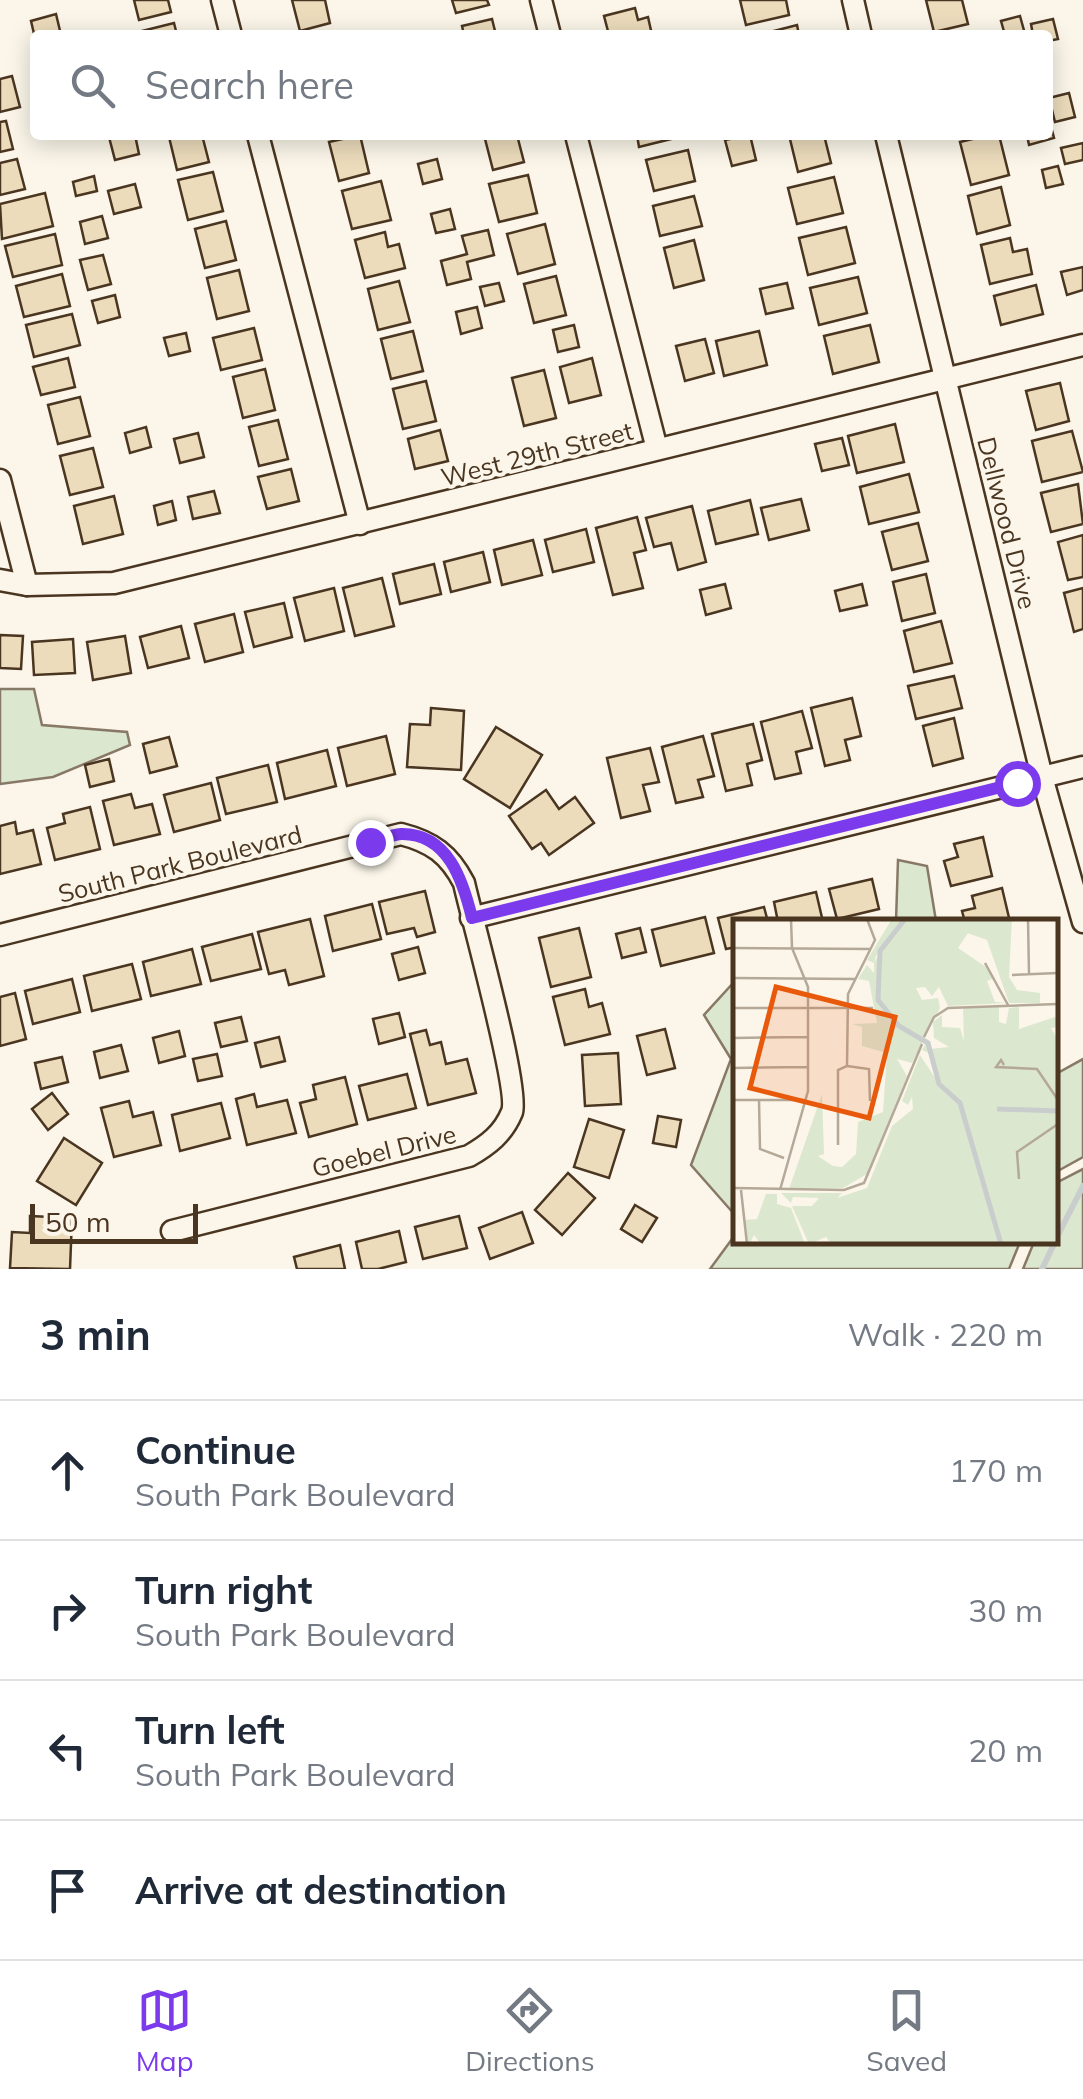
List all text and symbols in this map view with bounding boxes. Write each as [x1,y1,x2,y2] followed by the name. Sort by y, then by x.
[30,30,1053,140] search box
[65,58,120,113] icon: search
[145,61,354,109] text: Search here
[438,415,636,492] street label: West 29th Street
[971,434,1044,612] street label: Dellwood Drive
[995,761,1041,807] route start
[55,818,305,909] street label: South Park Boulevard
[348,820,394,866] route end
[733,919,1058,1244] inset map
[309,1118,459,1183] street label: Goebel Drive
[30,1199,198,1244] scale bar
[45,1204,111,1239] text: 50 m
[40,1308,151,1361] text: 3 min
[848,1314,1043,1354] text: Walk · 220 m
[135,1426,296,1474] text: Continue
[40,1443,95,1498] icon: ahead
[949,1450,1043,1490] text: 170 m
[135,1474,456,1514] text: South Park Boulevard
[135,1566,312,1614] text: Turn right
[40,1583,95,1638] icon: right
[968,1590,1043,1630] text: 30 m
[135,1614,456,1654] text: South Park Boulevard
[135,1706,285,1754] text: Turn left
[40,1723,95,1778] icon: left
[968,1730,1043,1770] text: 20 m
[135,1754,456,1794] text: South Park Boulevard
[40,1863,95,1918] icon: arrive
[135,1866,507,1914] text: Arrive at destination
[136,1983,193,2078] tab: Map
[465,1983,595,2078] tab: Directions
[866,1983,947,2078] tab: Saved

